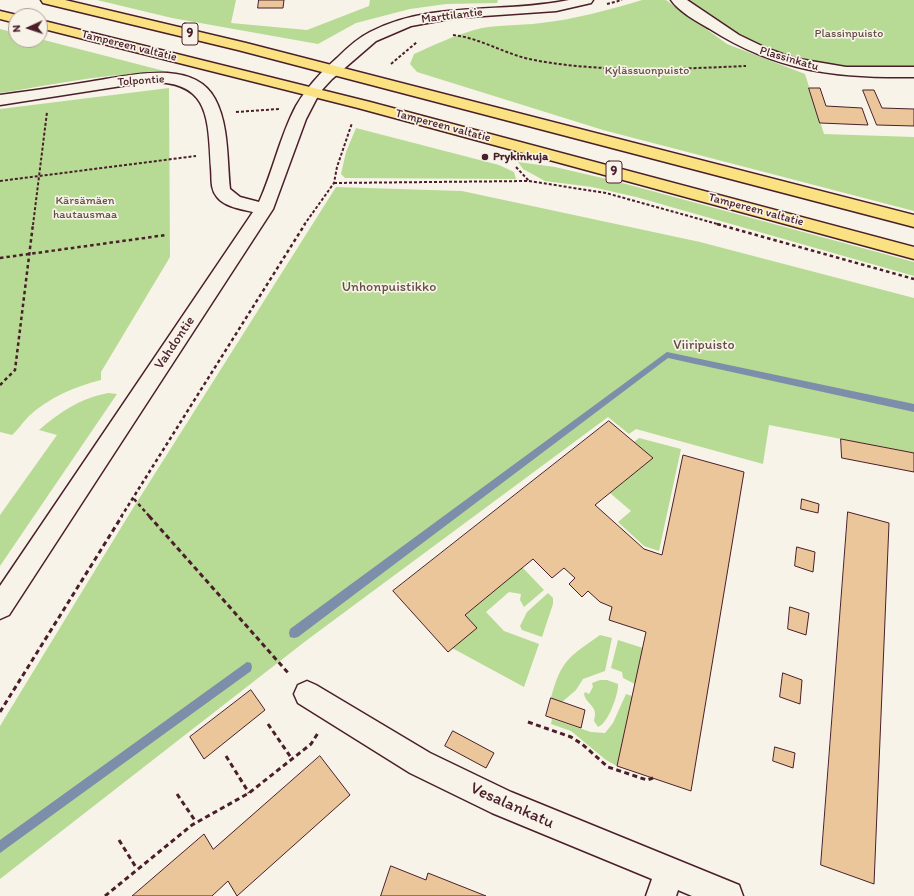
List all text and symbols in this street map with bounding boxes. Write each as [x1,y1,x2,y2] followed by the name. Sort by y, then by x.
[420,5,484,27] street label: Marttilantie
[8,8,48,48] north arrow
[182,23,198,45] road number: 9
[10,25,23,33] text: N
[80,27,178,65] street label: Tampereen valtatie
[815,27,883,41] park label: Plassinpuisto
[758,44,820,74] street label: Plassinkatu
[605,64,689,78] park label: Kylässuonpuisto
[117,72,165,90] street label: Tolpontie
[394,106,492,146] street label: Tampereen valtatie
[493,150,548,164] place label: Prykinkuja
[480,152,490,162] marker: Prykinkuja
[606,161,622,183] road number: 9
[707,190,805,230] street label: Tampereen valtatie
[53,194,117,222] park label: Kärsämäen hautausmaa
[342,279,436,295] park label: Unhonpuistikko
[151,313,199,373] street label: Vahdontie
[673,337,735,353] park label: Viiripuisto
[467,778,557,834] street label: Vesalankatu

